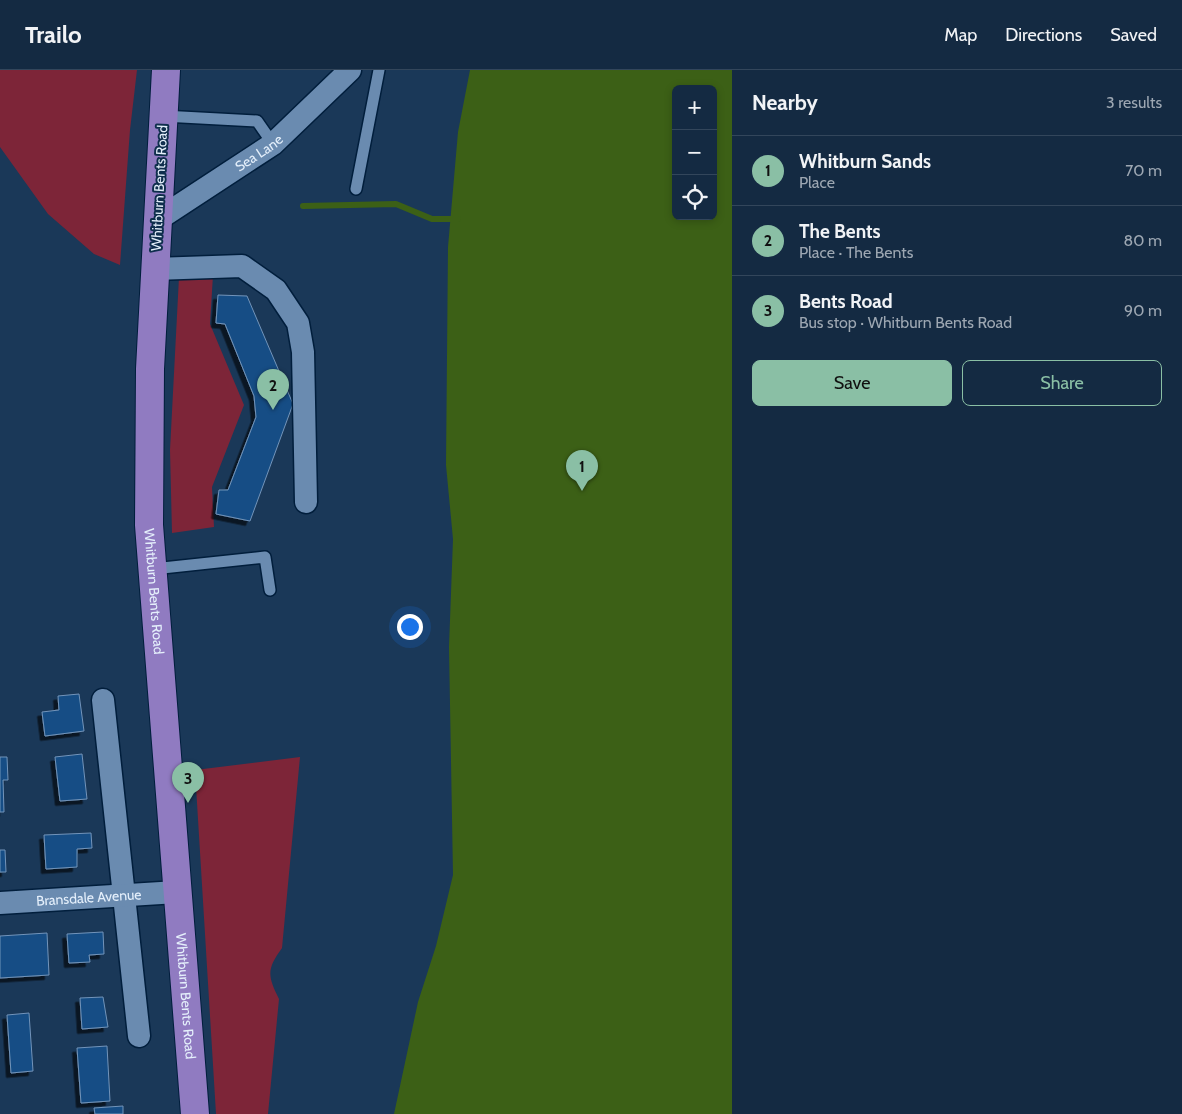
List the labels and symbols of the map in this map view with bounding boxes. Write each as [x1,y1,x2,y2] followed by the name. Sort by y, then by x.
[147,124,171,252] street label: Whitburn Bents Road
[232,130,287,175] street label: Sea Lane
[257,369,289,410] pin: 2
[566,450,598,491] pin: 1
[140,528,168,655] street label: Whitburn Bents Road
[397,614,423,640] your location
[172,762,204,803] pin: 3
[36,885,142,910] street label: Bransdale Avenue
[172,932,200,1060] street label: Whitburn Bents Road

